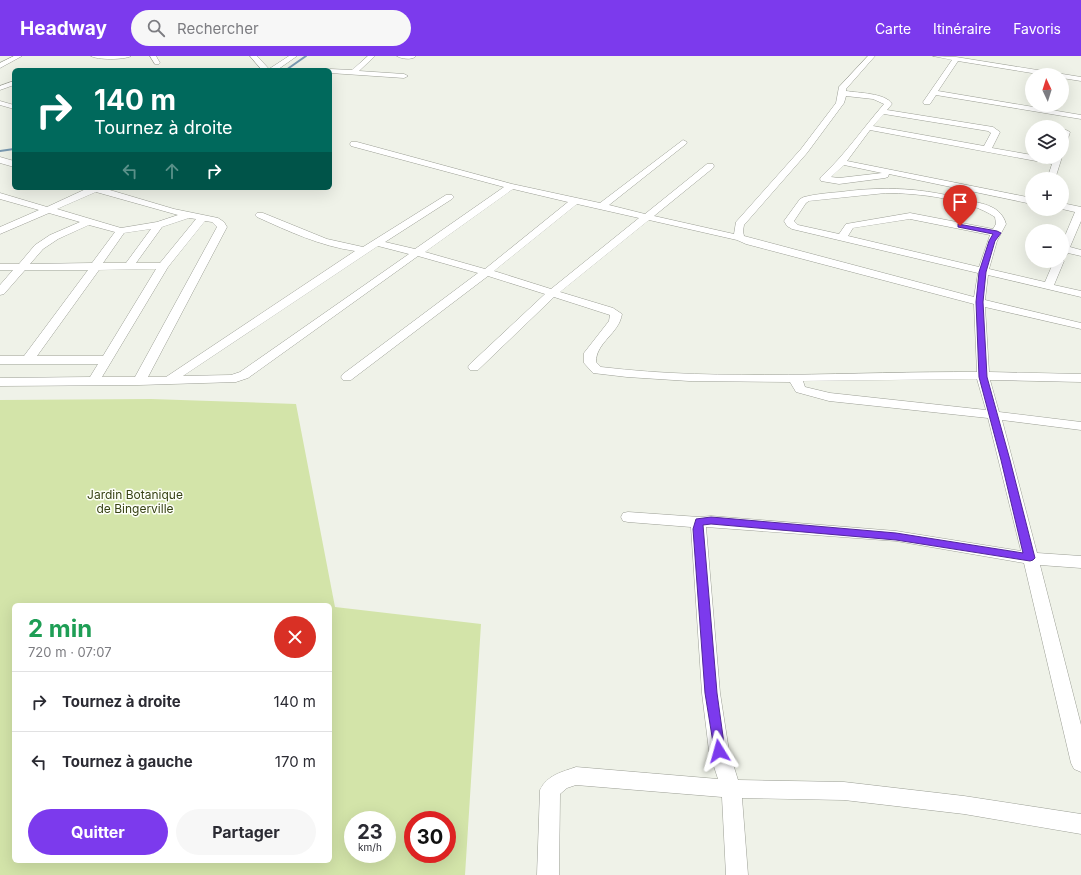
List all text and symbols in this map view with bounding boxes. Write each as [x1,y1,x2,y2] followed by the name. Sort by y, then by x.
[131,10,411,46] search box
[20,17,107,40] text: Headway
[145,17,167,39] icon: search
[177,19,259,38] text: Rechercher
[875,20,911,37] text: Carte
[933,20,991,37] text: Itinéraire
[1013,20,1061,37] text: Favoris
[1025,68,1069,112] north arrow
[1025,68,1069,268] map controls
[94,83,176,117] text: 140 m
[28,84,80,136] icon: right
[94,117,233,138] text: Tournez à droite
[1025,120,1069,164] button: layers
[119,160,141,182] icon: left
[161,160,183,182] icon: ahead
[203,160,225,182] icon: right
[1025,172,1069,216] button: +
[943,185,977,226] pin
[949,191,971,213] icon: arrive
[1025,224,1069,268] button: −
[87,487,183,516] park label: Jardin Botanique de Bingerville
[28,614,92,643] text: 2 min
[274,616,316,658] button: close
[28,644,112,660] text: 720 m · 07:07
[28,691,50,713] icon: right
[62,692,181,711] text: Tournez à droite
[273,692,316,711] text: 140 m
[698,730,740,772] position arrow
[28,751,50,773] icon: left
[62,752,193,771] text: Tournez à gauche
[275,752,316,771] text: 170 m
[28,809,168,855] button: Quitter
[176,809,316,855] button: Partager
[404,811,456,863] speed limit sign: 30
[357,820,383,844] text: 23
[358,841,382,853] text: km/h

